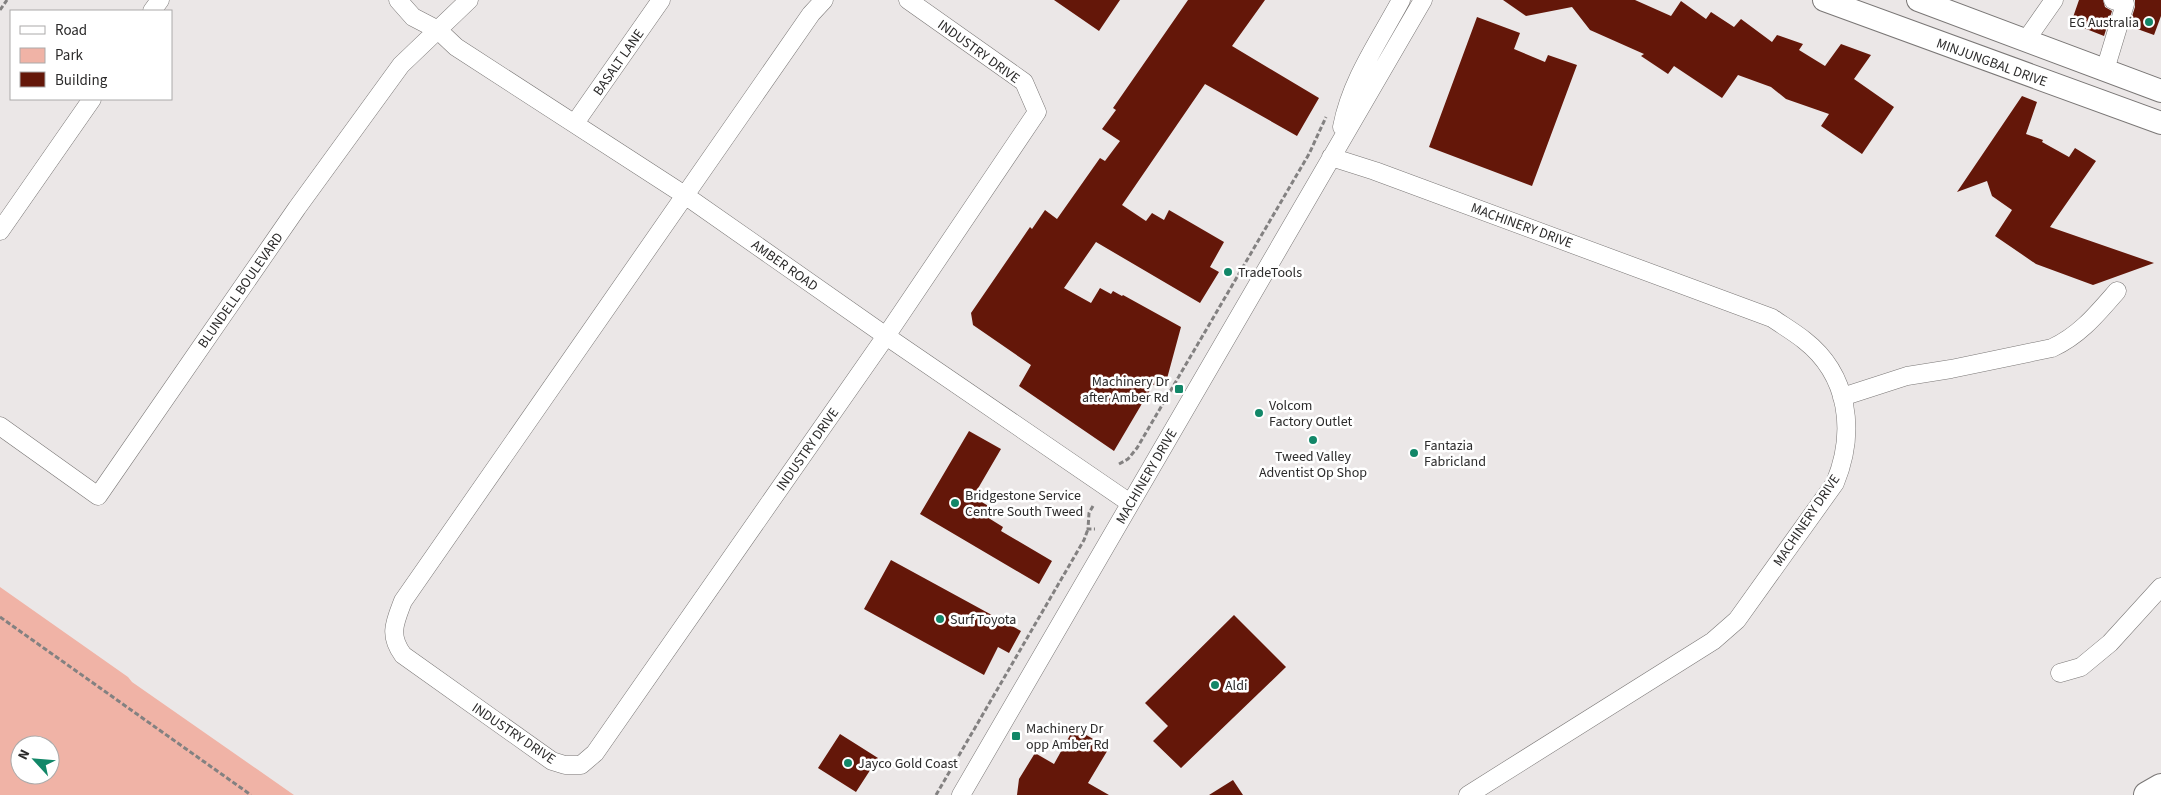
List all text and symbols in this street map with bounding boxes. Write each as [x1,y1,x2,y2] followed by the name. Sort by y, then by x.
[10,10,172,100] legend
[2069,13,2139,33] place label: EG Australia
[933,15,1024,88] street label: INDUSTRY DRIVE
[2143,16,2155,28] marker: EG Australia
[55,20,87,41] text: Road
[588,25,649,100] street label: BASALT LANE
[1933,34,2050,92] street label: MINJUNGBAL DRIVE
[55,45,84,66] text: Park
[55,70,108,91] text: Building
[1468,198,1575,254] street label: MACHINERY DRIVE
[193,229,288,352] street label: BLUNDELL BOULEVARD
[747,235,822,296] street label: AMBER ROAD
[1238,263,1302,283] place label: TradeTools
[1222,266,1234,278] marker: TradeTools
[1082,372,1169,408] place label: Machinery Dr after Amber Rd
[1173,383,1185,395] marker: Machinery Dr after Amber Rd
[1269,396,1352,432] place label: Volcom Factory Outlet
[772,404,844,495] street label: INDUSTRY DRIVE
[1253,407,1265,419] marker: Volcom Factory Outlet
[1111,425,1182,528] street label: MACHINERY DRIVE
[1307,434,1319,446] marker: Tweed Valley Adventist Op Shop
[1424,436,1486,472] place label: Fantazia Fabricland
[1259,447,1367,483] place label: Tweed Valley Adventist Op Shop
[1408,447,1420,459] marker: Fantazia Fabricland
[1769,471,1845,571] street label: MACHINERY DRIVE
[965,486,1083,522] place label: Bridgestone Service Centre South Tweed
[949,497,961,509] marker: Bridgestone Service Centre South Tweed
[950,610,1016,630] place label: Surf Toyota
[934,613,946,625] marker: Surf Toyota
[1225,676,1247,696] place label: Aldi
[1209,679,1221,691] marker: Aldi
[468,698,559,769] street label: INDUSTRY DRIVE
[1026,719,1109,755] place label: Machinery Dr opp Amber Rd
[1010,730,1022,742] marker: Machinery Dr opp Amber Rd
[10,735,60,785] north arrow
[13,746,35,763] text: N
[858,754,958,774] place label: Jayco Gold Coast
[842,757,854,769] marker: Jayco Gold Coast

